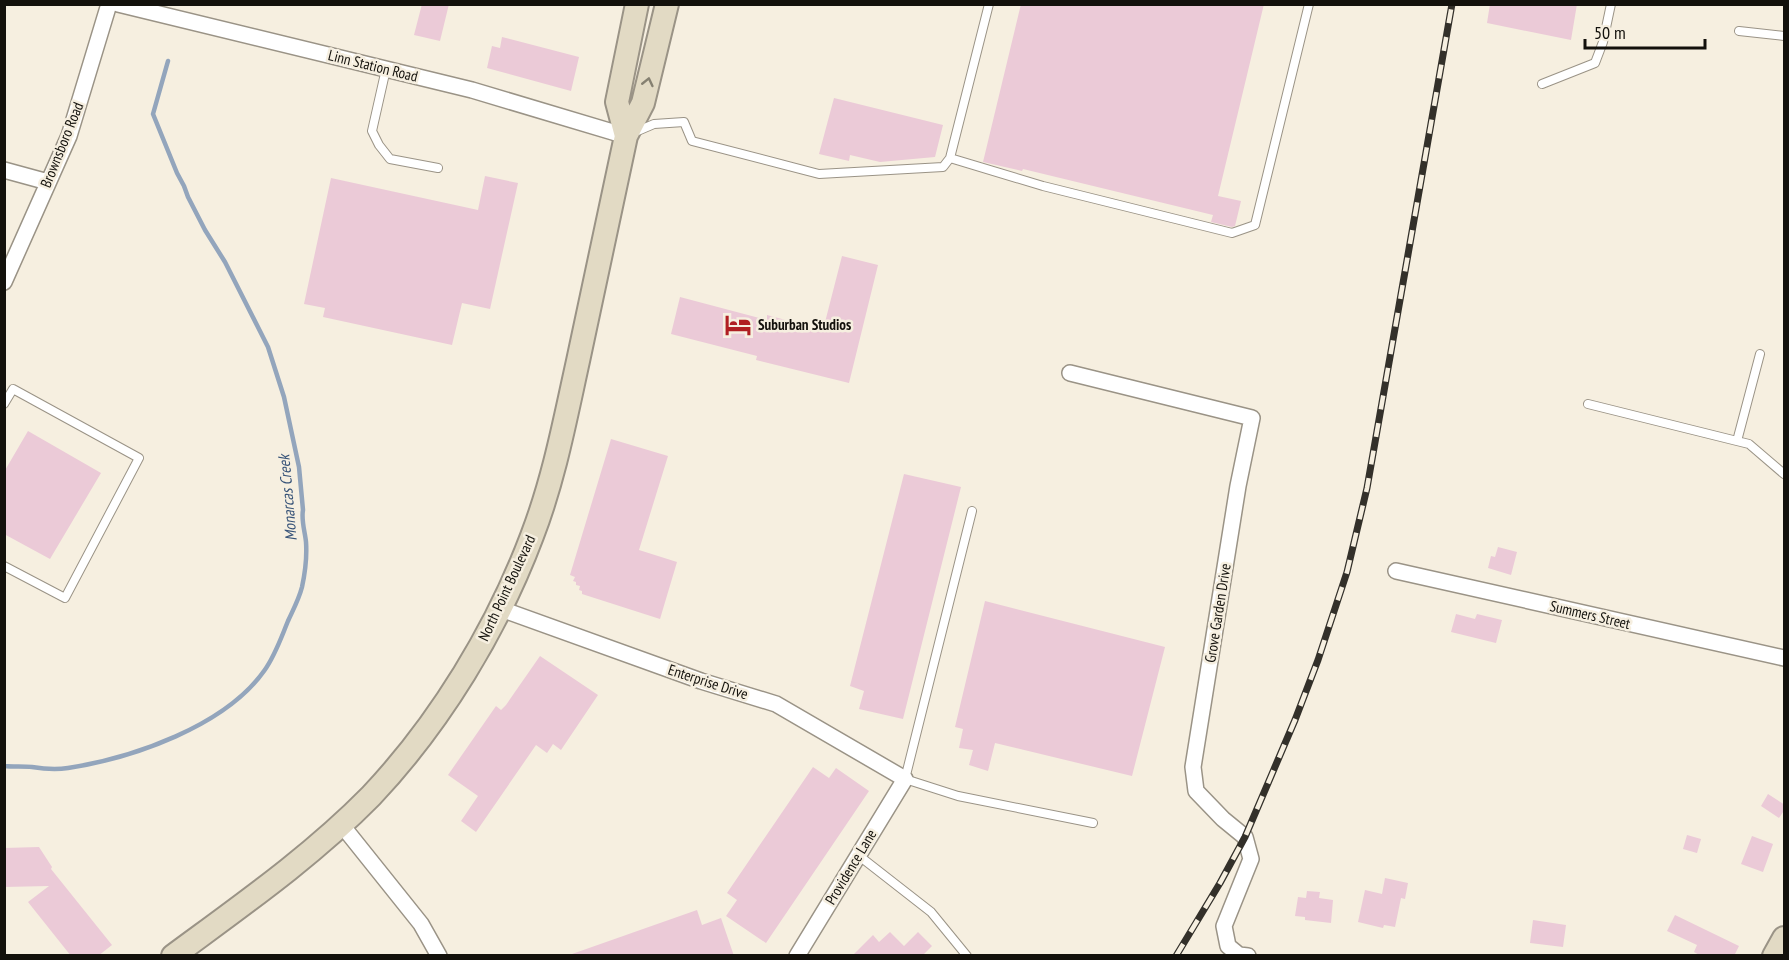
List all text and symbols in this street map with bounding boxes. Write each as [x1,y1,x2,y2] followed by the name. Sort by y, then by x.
[1585,12,1705,50] scale bar
[1594,21,1626,44] text: 50 m
[326,45,420,86] street label: Linn Station Road
[640,77,653,87] one-way arrow
[36,99,87,190] street label: Brownsboro Road
[723,310,753,340] hotel icon: Suburban Studios
[758,315,851,334] place label: Suburban Studios
[273,452,301,542] water label: Monarcas Creek
[474,532,539,644] street label: North Point Boulevard
[1200,562,1235,664] street label: Grove Garden Drive
[1548,596,1632,633] street label: Summers Street
[666,660,751,703] street label: Enterprise Drive
[821,826,880,908] street label: Providence Lane

